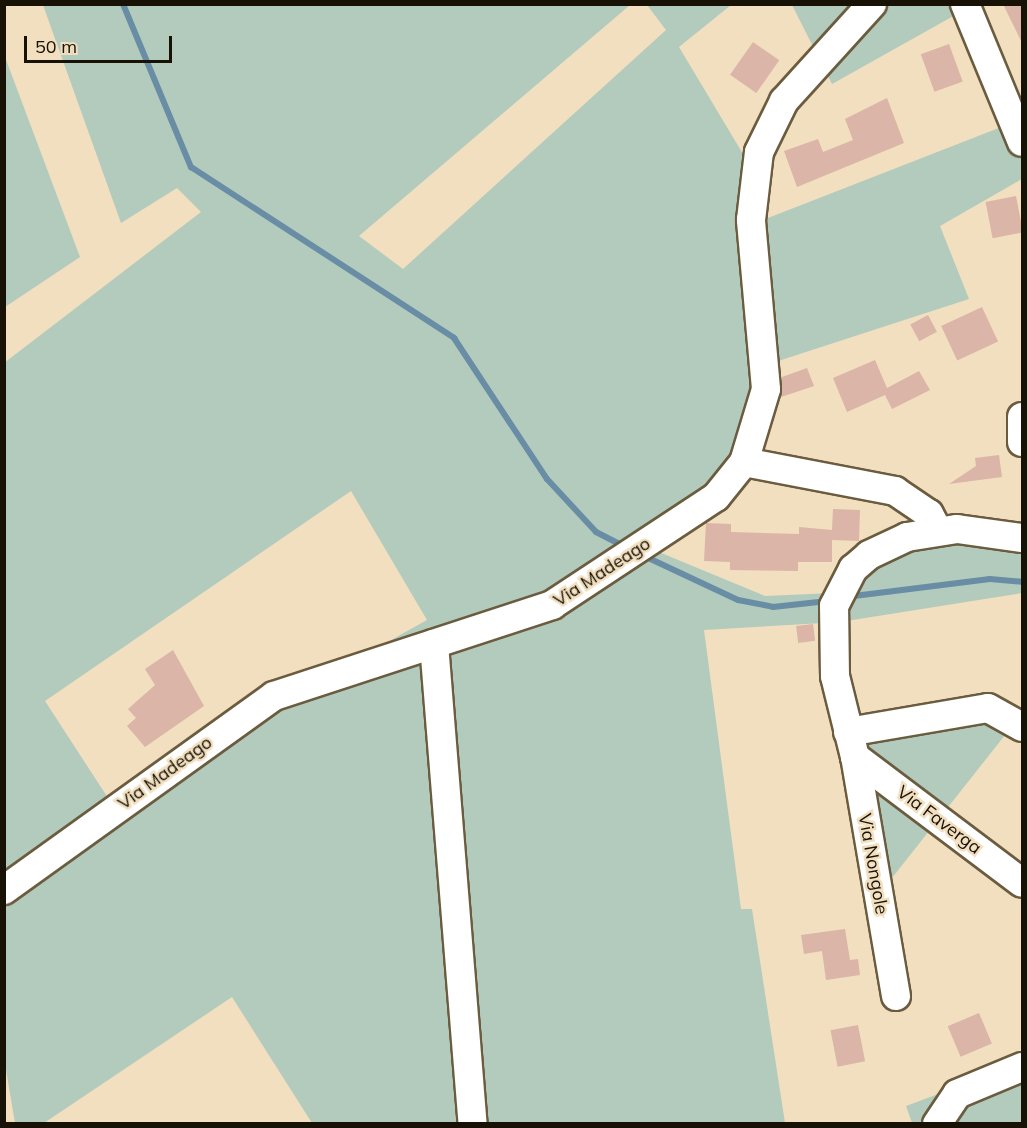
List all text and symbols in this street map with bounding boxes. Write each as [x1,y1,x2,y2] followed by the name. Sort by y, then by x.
[27,24,176,62] scale bar
[35,35,77,58] text: 50 m
[550,533,654,611] street label: Via Madeago
[114,732,216,814] street label: Via Madeago
[893,781,985,859] street label: Via Faverga
[854,812,892,916] street label: Via Nongole

